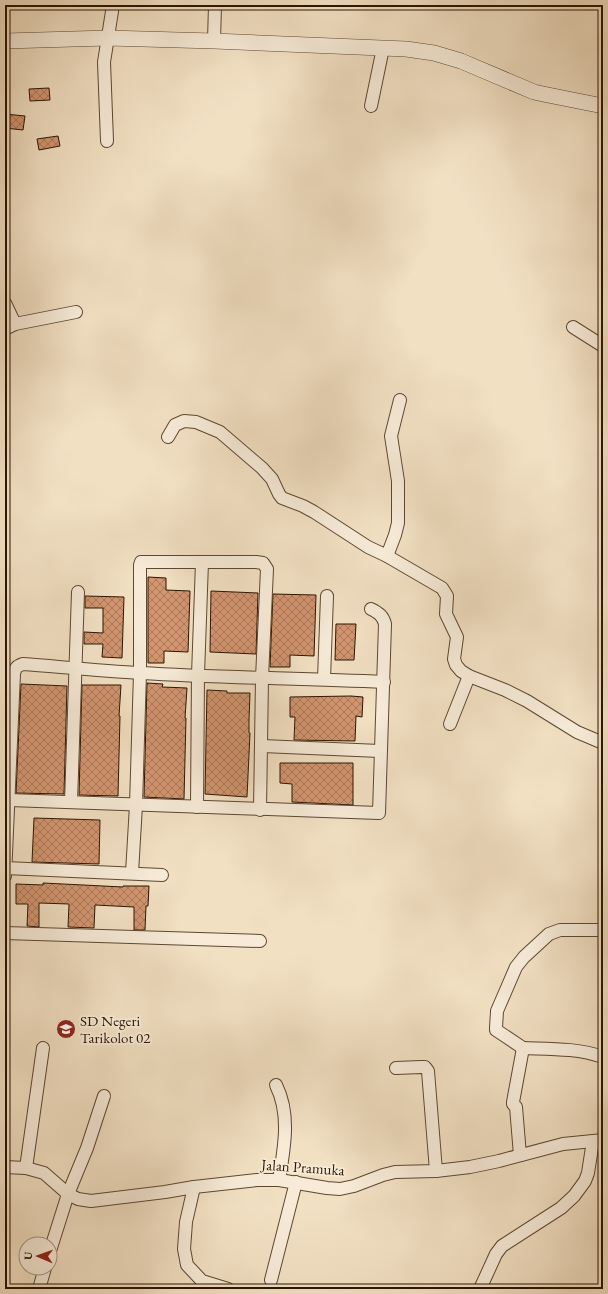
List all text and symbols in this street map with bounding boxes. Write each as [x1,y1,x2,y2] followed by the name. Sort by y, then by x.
[80,1011,151,1047] place label: SD Negeri Tarikolot 02
[55,1018,77,1040] school or university icon: SD Negeri Tarikolot 02
[259,1154,345,1179] street label: Jalan Pramuka
[18,1236,58,1276] north arrow
[21,1251,35,1260] text: U

